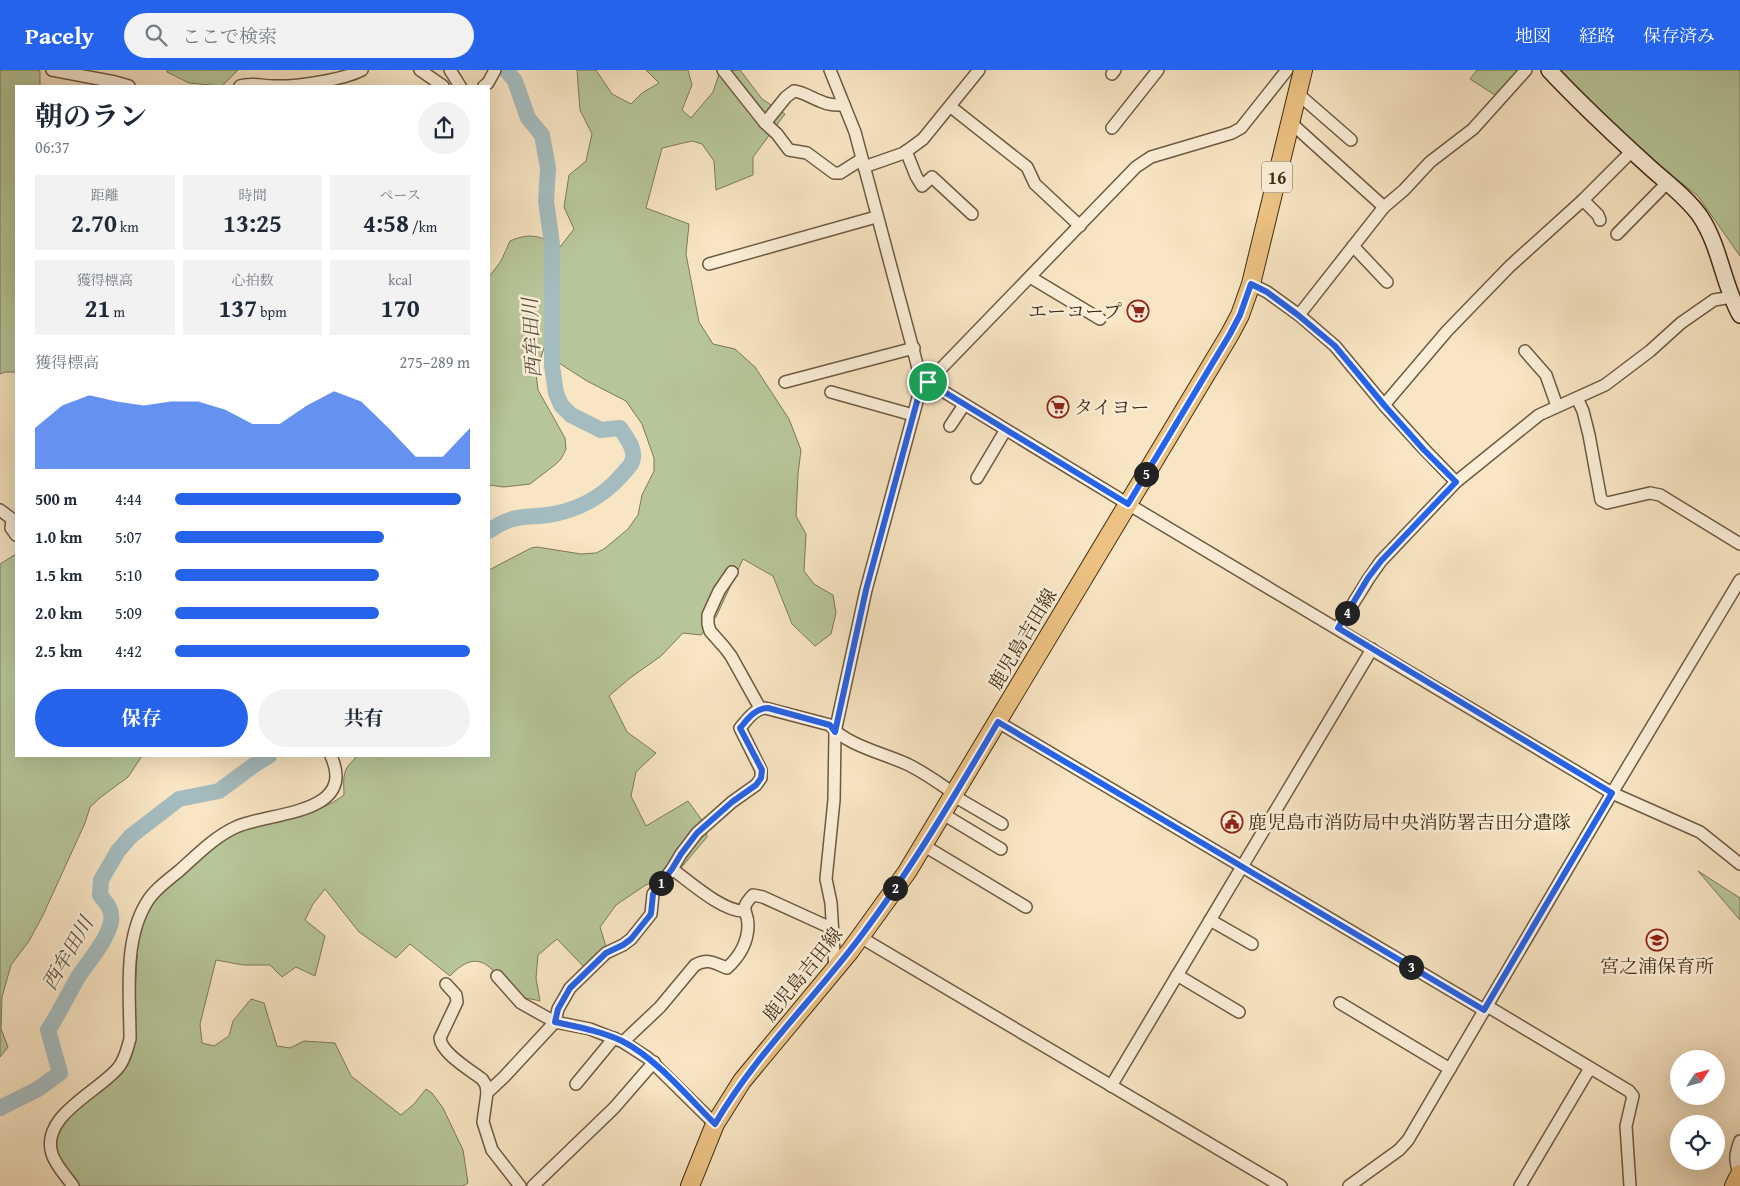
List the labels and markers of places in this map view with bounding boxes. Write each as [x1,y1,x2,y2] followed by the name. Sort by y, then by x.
[1028,297,1122,325] place label: エーコープ
[1126,299,1150,323] supermarket icon: エーコープ
[907,361,949,403] pin
[1074,393,1150,421] place label: タイヨー
[1046,395,1070,419] supermarket icon: タイヨー
[1134,462,1158,486] pin: 5
[1334,600,1360,626] pin: 4
[1248,808,1571,836] place label: 鹿児島市消防局中央消防署吉田分遣隊
[1220,810,1244,834] public building icon: 鹿児島市消防局中央消防署吉田分遣隊
[648,870,674,896] pin: 1
[882,876,908,900] pin: 2
[1645,928,1669,952] school or university icon: 宮之浦保育所
[1600,952,1714,980] place label: 宮之浦保育所
[1398,954,1424,980] pin: 3

